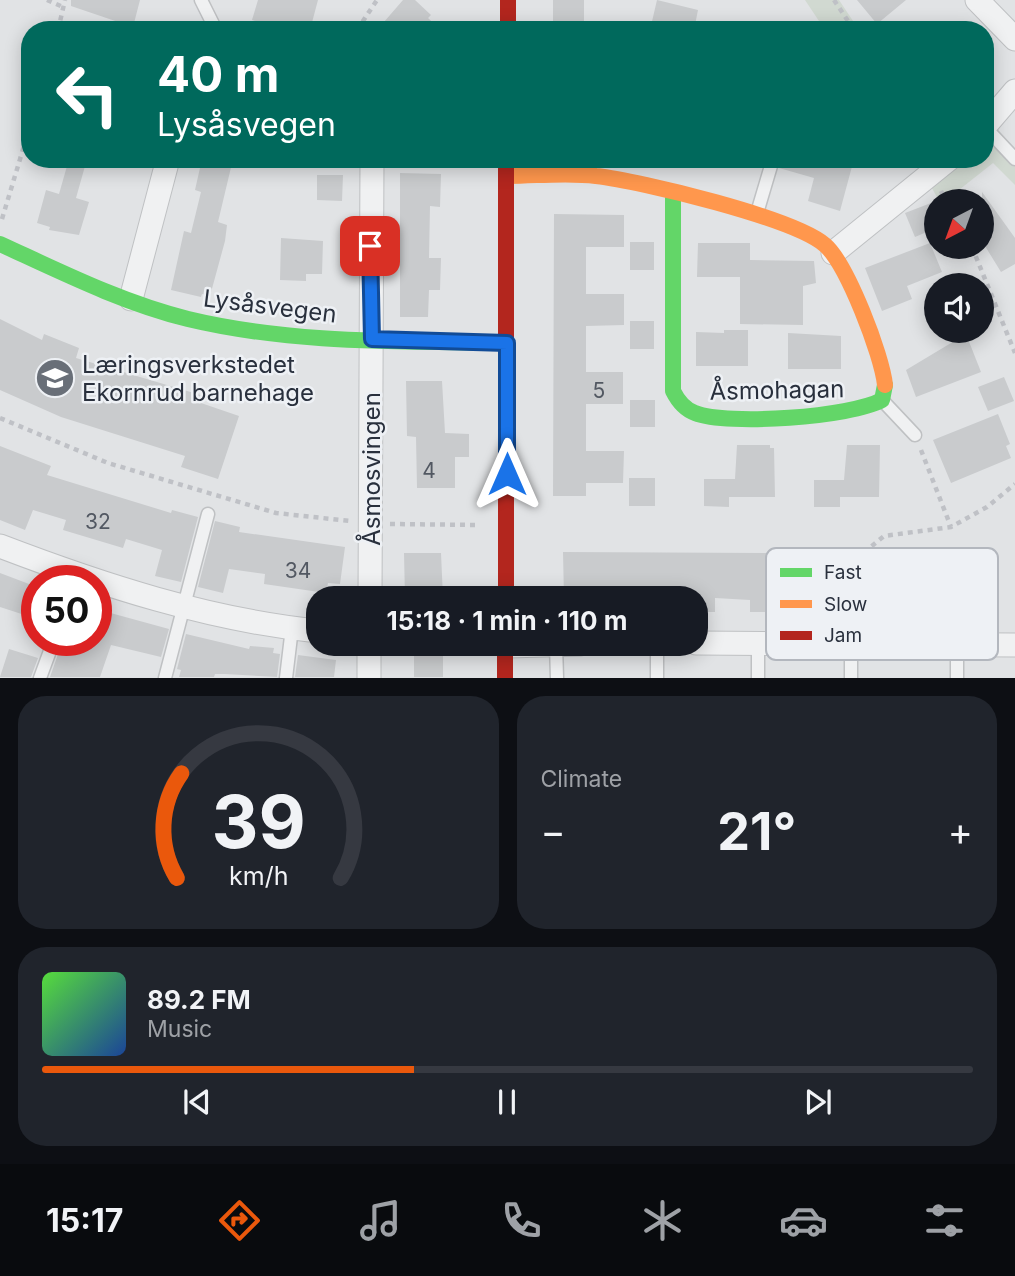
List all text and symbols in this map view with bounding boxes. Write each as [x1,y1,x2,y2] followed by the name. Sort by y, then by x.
[157,45,280,104] text: 40 m
[42,49,133,140] icon: left
[157,105,336,144] text: Lysåsvegen
[924,189,994,259] north arrow
[924,189,994,343] map controls
[340,216,400,276] pin
[351,227,389,265] icon: arrive
[924,273,994,343] button: sound
[202,283,338,329] street label: Lysåsvegen
[82,350,314,407] place label: Læringsverkstedet Ekornrud barnehage
[34,357,76,399] school or university icon: Læringsverkstedet Ekornrud barnehage
[709,372,845,406] street label: Åsmohagan
[593,378,605,403] house number: 5
[355,392,386,546] street label: Åsmosvingen
[470,437,544,511] position arrow
[422,458,436,483] house number: 4
[85,509,111,534] house number: 32
[766,548,998,660] legend
[285,558,311,583] house number: 34
[824,561,862,584] text: Fast
[21,565,112,656] speed limit sign: 50
[824,593,867,616] text: Slow
[387,605,627,636] text: 15:18 · 1 min · 110 m
[824,624,862,647] text: Jam
[541,765,622,793] text: Climate
[211,778,305,867] text: 39
[717,800,796,863] text: 21°
[541,808,566,854] text: −
[948,808,973,854] text: +
[229,861,288,891] text: km/h
[147,984,251,1015] text: 89.2 FM
[147,1015,212,1043] text: Music
[178,1083,216,1121] icon: previous
[488,1083,526,1121] icon: pause
[799,1083,837,1121] icon: next
[215,1196,264,1245] icon: directions
[356,1196,405,1245] icon: music
[497,1196,546,1245] icon: phone
[638,1196,687,1245] icon: climate
[779,1196,828,1245] icon: car
[920,1196,969,1245] icon: filters
[46,1201,123,1240] text: 15:17

